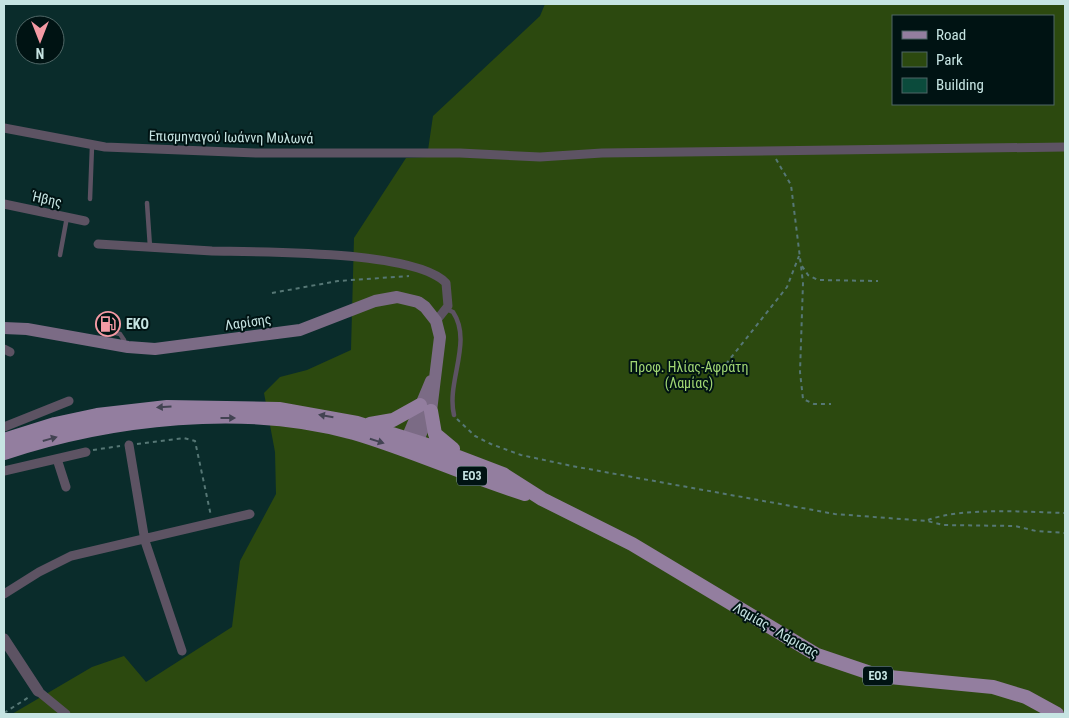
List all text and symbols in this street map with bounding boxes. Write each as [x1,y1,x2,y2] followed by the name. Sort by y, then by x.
[15,15,65,65] north arrow
[892,15,1054,105] legend
[936,26,966,44] text: Road
[36,45,44,61] text: N
[936,51,963,69] text: Park
[936,76,984,94] text: Building
[149,128,313,146] street label: Επισμηναγού Ιωάννη Μυλωνά
[30,188,63,210] street label: Ήβης
[95,311,121,337] fuel station icon: EKO
[224,311,272,333] street label: Λαρίσης
[126,316,149,332] place label: EKO
[629,359,749,392] park label: Προφ. Ηλίας-Αφράτη (Λαμίας)
[156,404,172,412] one-way arrow
[318,412,334,420] one-way arrow
[221,414,237,422] one-way arrow
[43,435,58,443] one-way arrow
[370,437,385,445] one-way arrow
[457,466,487,486] road number: ΕΟ3
[730,599,822,661] street label: Λαμίας - Λάρισας
[863,666,893,686] road number: ΕΟ3

